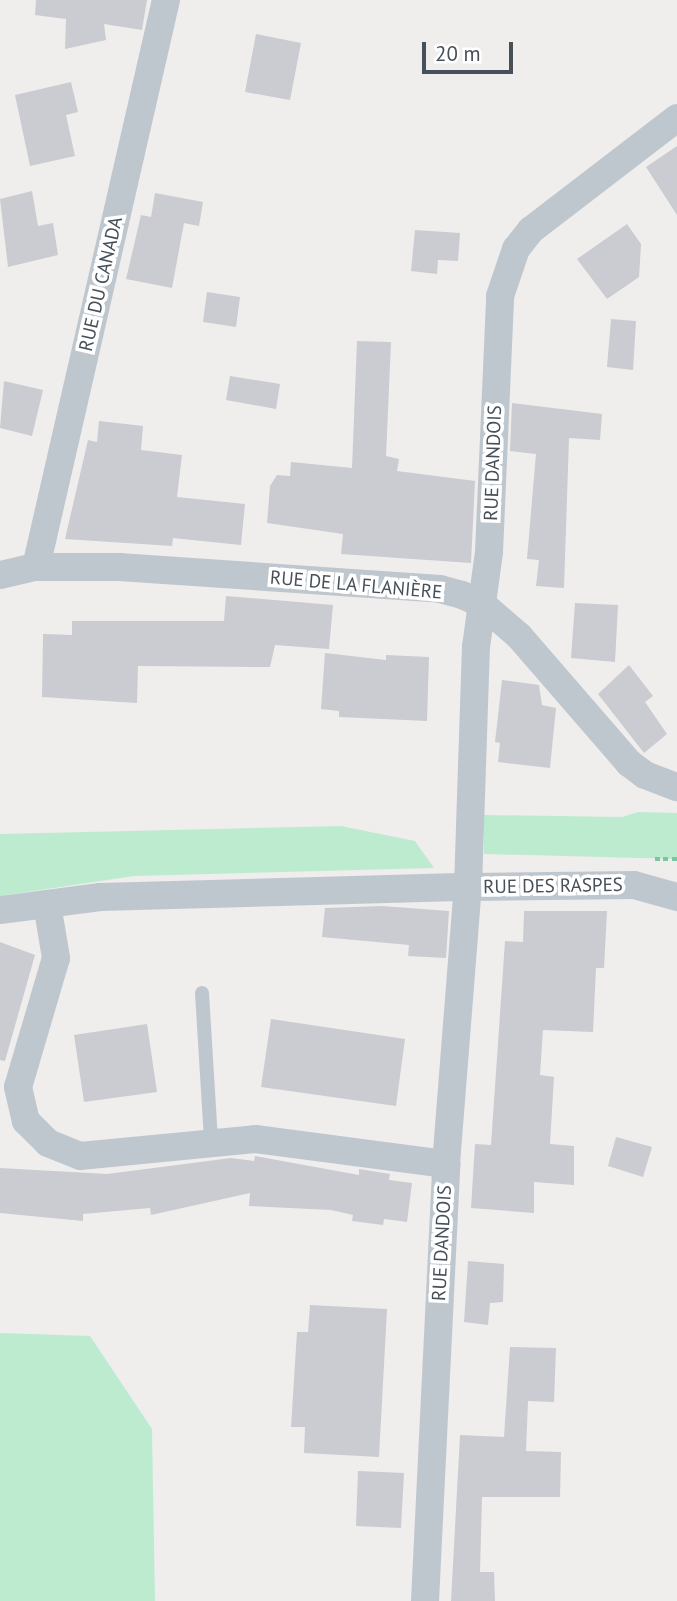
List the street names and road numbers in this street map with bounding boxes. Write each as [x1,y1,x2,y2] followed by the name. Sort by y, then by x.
[74,215,128,353] street label: RUE DU CANADA
[480,405,506,521] street label: RUE DANDOIS
[269,566,443,604] street label: RUE DE LA FLANIÈRE
[483,873,623,899] street label: RUE DES RASPES
[428,1185,456,1301] street label: RUE DANDOIS

